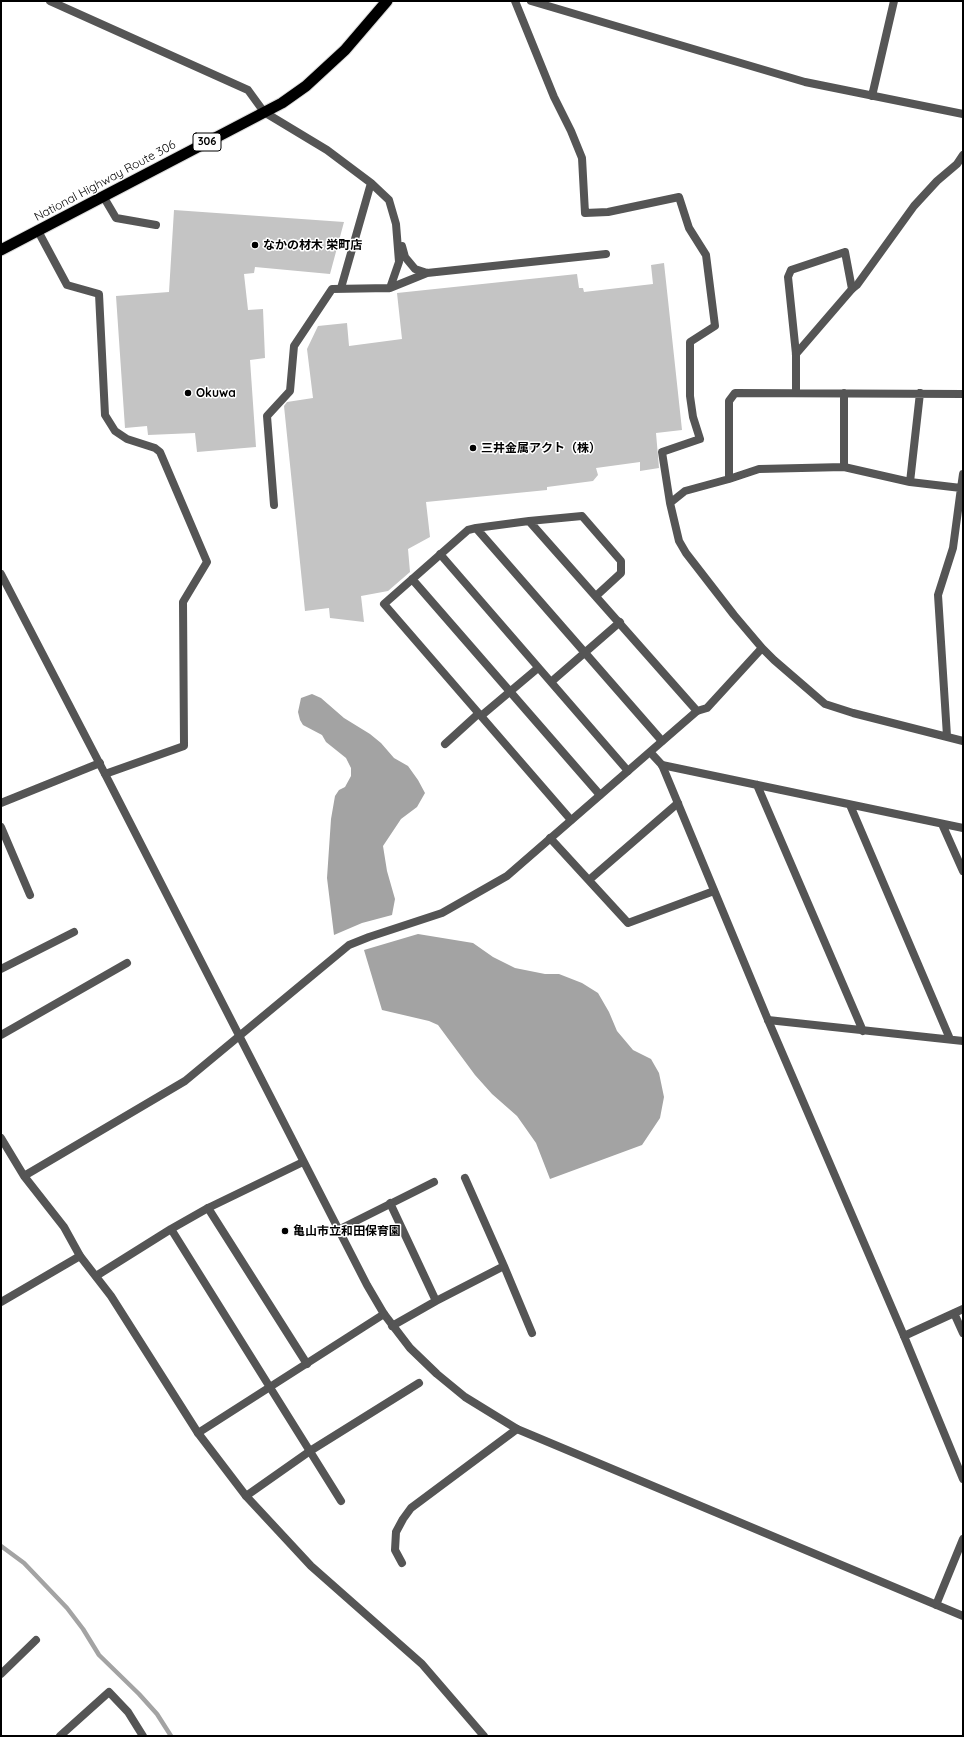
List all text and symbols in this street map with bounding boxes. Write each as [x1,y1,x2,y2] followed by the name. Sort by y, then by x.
[193,133,221,151] road number: 306
[32,138,178,224] street label: National Highway Route 306
[263,238,362,252] place label: なかの材木 栄町店
[250,240,260,250] marker: なかの材木 栄町店
[196,386,236,400] place label: Okuwa
[183,388,193,398] marker: Okuwa
[481,441,601,455] place label: 三井金属アクト（株）
[468,443,478,453] marker: 三井金属アクト（株）
[293,1224,401,1238] place label: 亀山市立和田保育園
[280,1226,290,1236] marker: 亀山市立和田保育園

